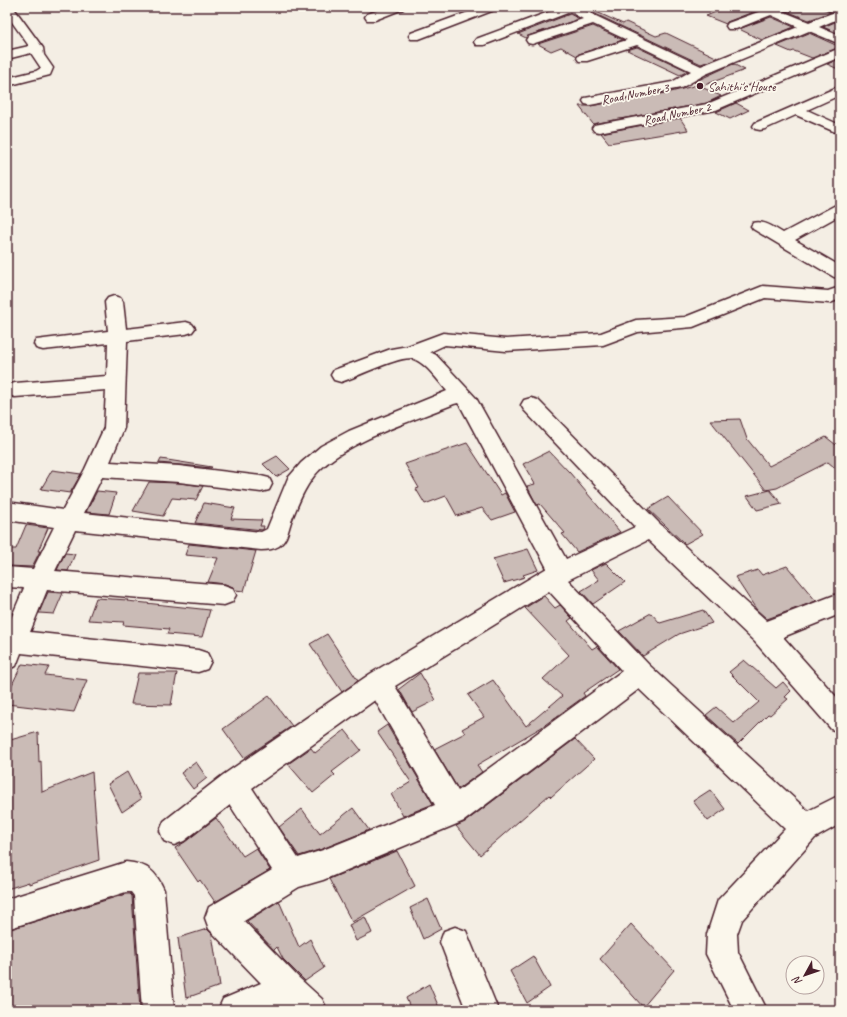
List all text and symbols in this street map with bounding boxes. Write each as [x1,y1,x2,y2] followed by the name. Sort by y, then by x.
[600,79,672,108] street label: Road Number 3
[708,79,776,95] place label: Sahithi's House
[695,81,705,91] marker: Sahithi's House
[642,99,714,129] street label: Road Number 2
[785,955,825,995] north arrow
[788,973,805,989] text: N

